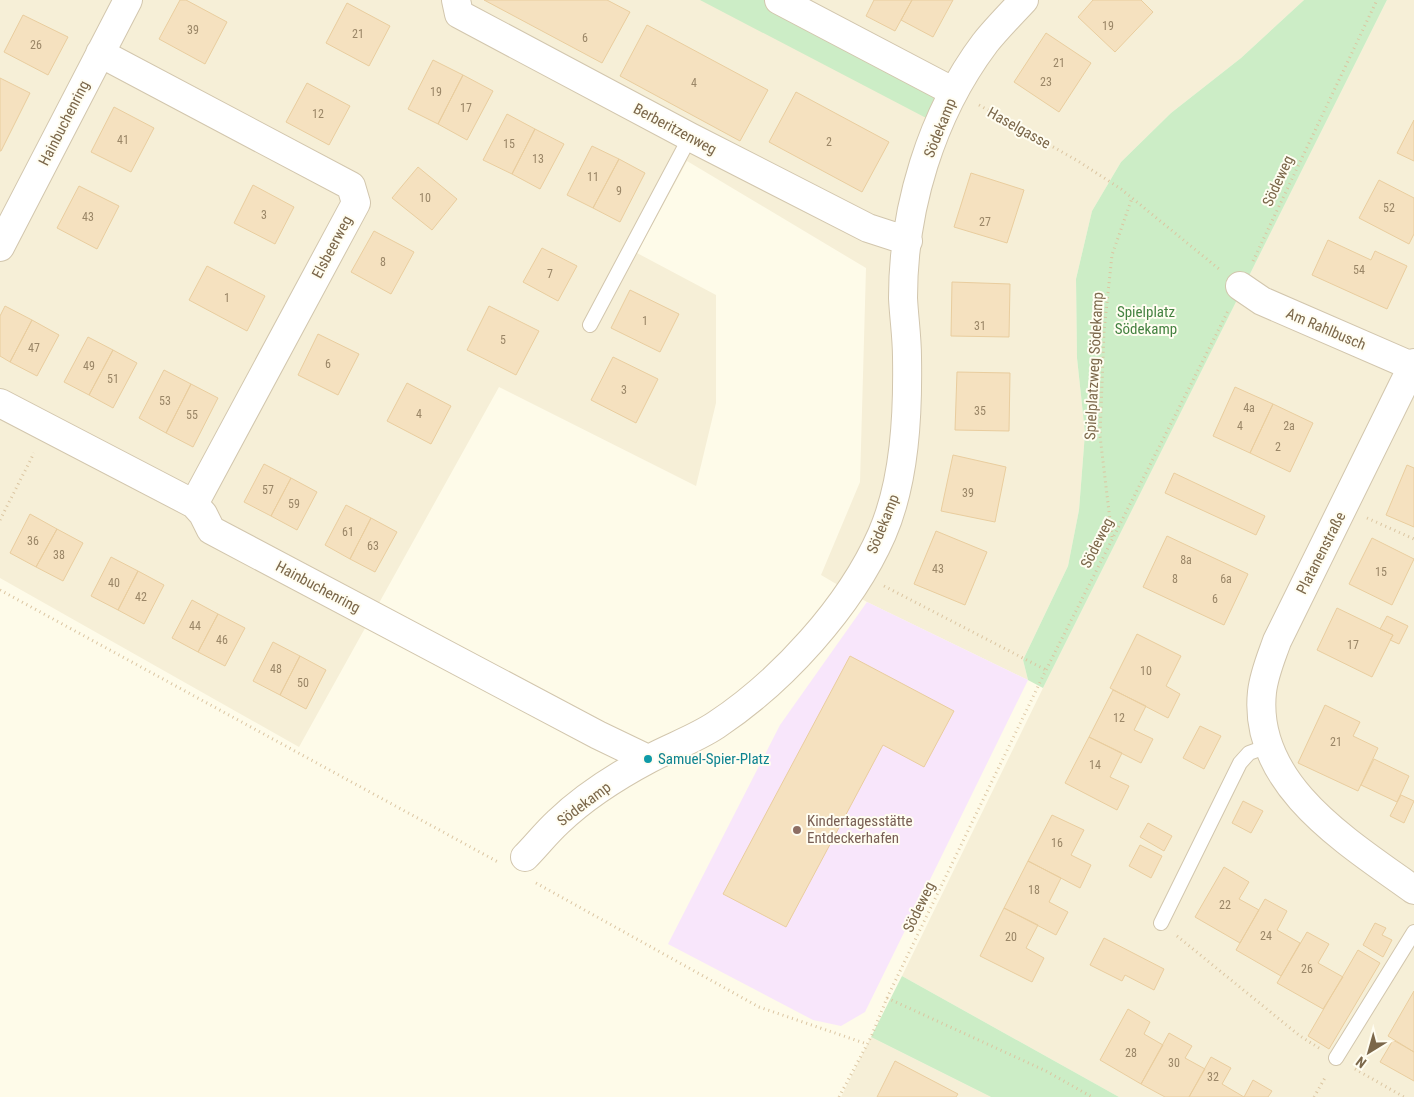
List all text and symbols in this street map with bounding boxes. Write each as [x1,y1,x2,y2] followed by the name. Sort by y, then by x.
[1102,19,1114,33] house number: 19
[187,23,199,37] house number: 39
[352,27,364,41] house number: 21
[582,31,588,45] house number: 6
[30,38,42,52] house number: 26
[1053,56,1065,70] house number: 21
[1040,75,1052,89] house number: 23
[691,76,697,90] house number: 4
[35,77,93,169] street label: Hainbuchenring
[430,85,442,99] house number: 19
[920,96,960,160] street label: Södekamp
[630,100,720,158] street label: Berberitzenweg
[460,101,472,115] house number: 17
[984,103,1054,153] street label: Haselgasse
[312,107,324,121] house number: 12
[117,133,129,147] house number: 41
[826,135,832,149] house number: 2
[503,137,515,151] house number: 15
[532,152,544,166] house number: 13
[1258,153,1298,209] street label: Södeweg
[587,170,599,184] house number: 11
[616,184,622,198] house number: 9
[419,191,431,205] house number: 10
[1383,201,1395,215] house number: 52
[261,208,267,222] house number: 3
[82,210,94,224] house number: 43
[308,213,356,281] street label: Elsbeerweg
[979,215,991,229] house number: 27
[380,255,386,269] house number: 8
[1353,263,1365,277] house number: 54
[547,267,553,281] house number: 7
[224,291,230,305] house number: 1
[1081,292,1107,440] street label: Spielplatzweg Södekamp
[1115,303,1177,338] park label: Spielplatz Södekamp
[1283,304,1369,354] street label: Am Rahlbusch
[642,314,648,328] house number: 1
[974,319,986,333] house number: 31
[500,333,506,347] house number: 5
[28,341,40,355] house number: 47
[325,357,331,371] house number: 6
[83,359,95,373] house number: 49
[107,372,119,386] house number: 51
[621,383,627,397] house number: 3
[159,394,171,408] house number: 53
[1243,401,1255,415] house number: 4a
[974,404,986,418] house number: 35
[416,407,422,421] house number: 4
[186,408,198,422] house number: 55
[1237,419,1243,433] house number: 4
[1283,419,1295,433] house number: 2a
[1275,440,1281,454] house number: 2
[262,483,274,497] house number: 57
[962,486,974,500] house number: 39
[863,492,903,556] street label: Södekamp
[288,497,300,511] house number: 59
[1293,509,1349,597] street label: Platanenstraße
[1077,515,1117,571] street label: Södeweg
[342,525,354,539] house number: 61
[27,534,39,548] house number: 36
[367,539,379,553] house number: 63
[53,548,65,562] house number: 38
[1180,553,1192,567] house number: 8a
[273,557,363,617] street label: Hainbuchenring
[932,562,944,576] house number: 43
[1375,565,1387,579] house number: 15
[1172,572,1178,586] house number: 8
[1220,572,1232,586] house number: 6a
[108,576,120,590] house number: 40
[135,590,147,604] house number: 42
[1212,592,1218,606] house number: 6
[189,619,201,633] house number: 44
[216,633,228,647] house number: 46
[1347,638,1359,652] house number: 17
[270,662,282,676] house number: 48
[1140,664,1152,678] house number: 10
[297,676,309,690] house number: 50
[1113,711,1125,725] house number: 12
[1330,735,1342,749] house number: 21
[658,750,770,768] place label: Samuel-Spier-Platz
[642,753,654,765] marker: Samuel-Spier-Platz
[1089,758,1101,772] house number: 14
[554,778,614,830] street label: Södekamp
[807,812,913,847] place label: Kindertagesstätte Entdeckerhafen
[791,824,803,836] marker: Kindertagesstätte Entdeckerhafen
[1051,836,1063,850] house number: 16
[899,879,939,935] street label: Södeweg
[1028,883,1040,897] house number: 18
[1219,898,1231,912] house number: 22
[1260,929,1272,943] house number: 24
[1005,930,1017,944] house number: 20
[1301,962,1313,976] house number: 26
[1344,1027,1394,1077] north arrow
[1125,1046,1137,1060] house number: 28
[1353,1053,1369,1071] text: N
[1168,1056,1180,1070] house number: 30
[1207,1070,1219,1084] house number: 32

